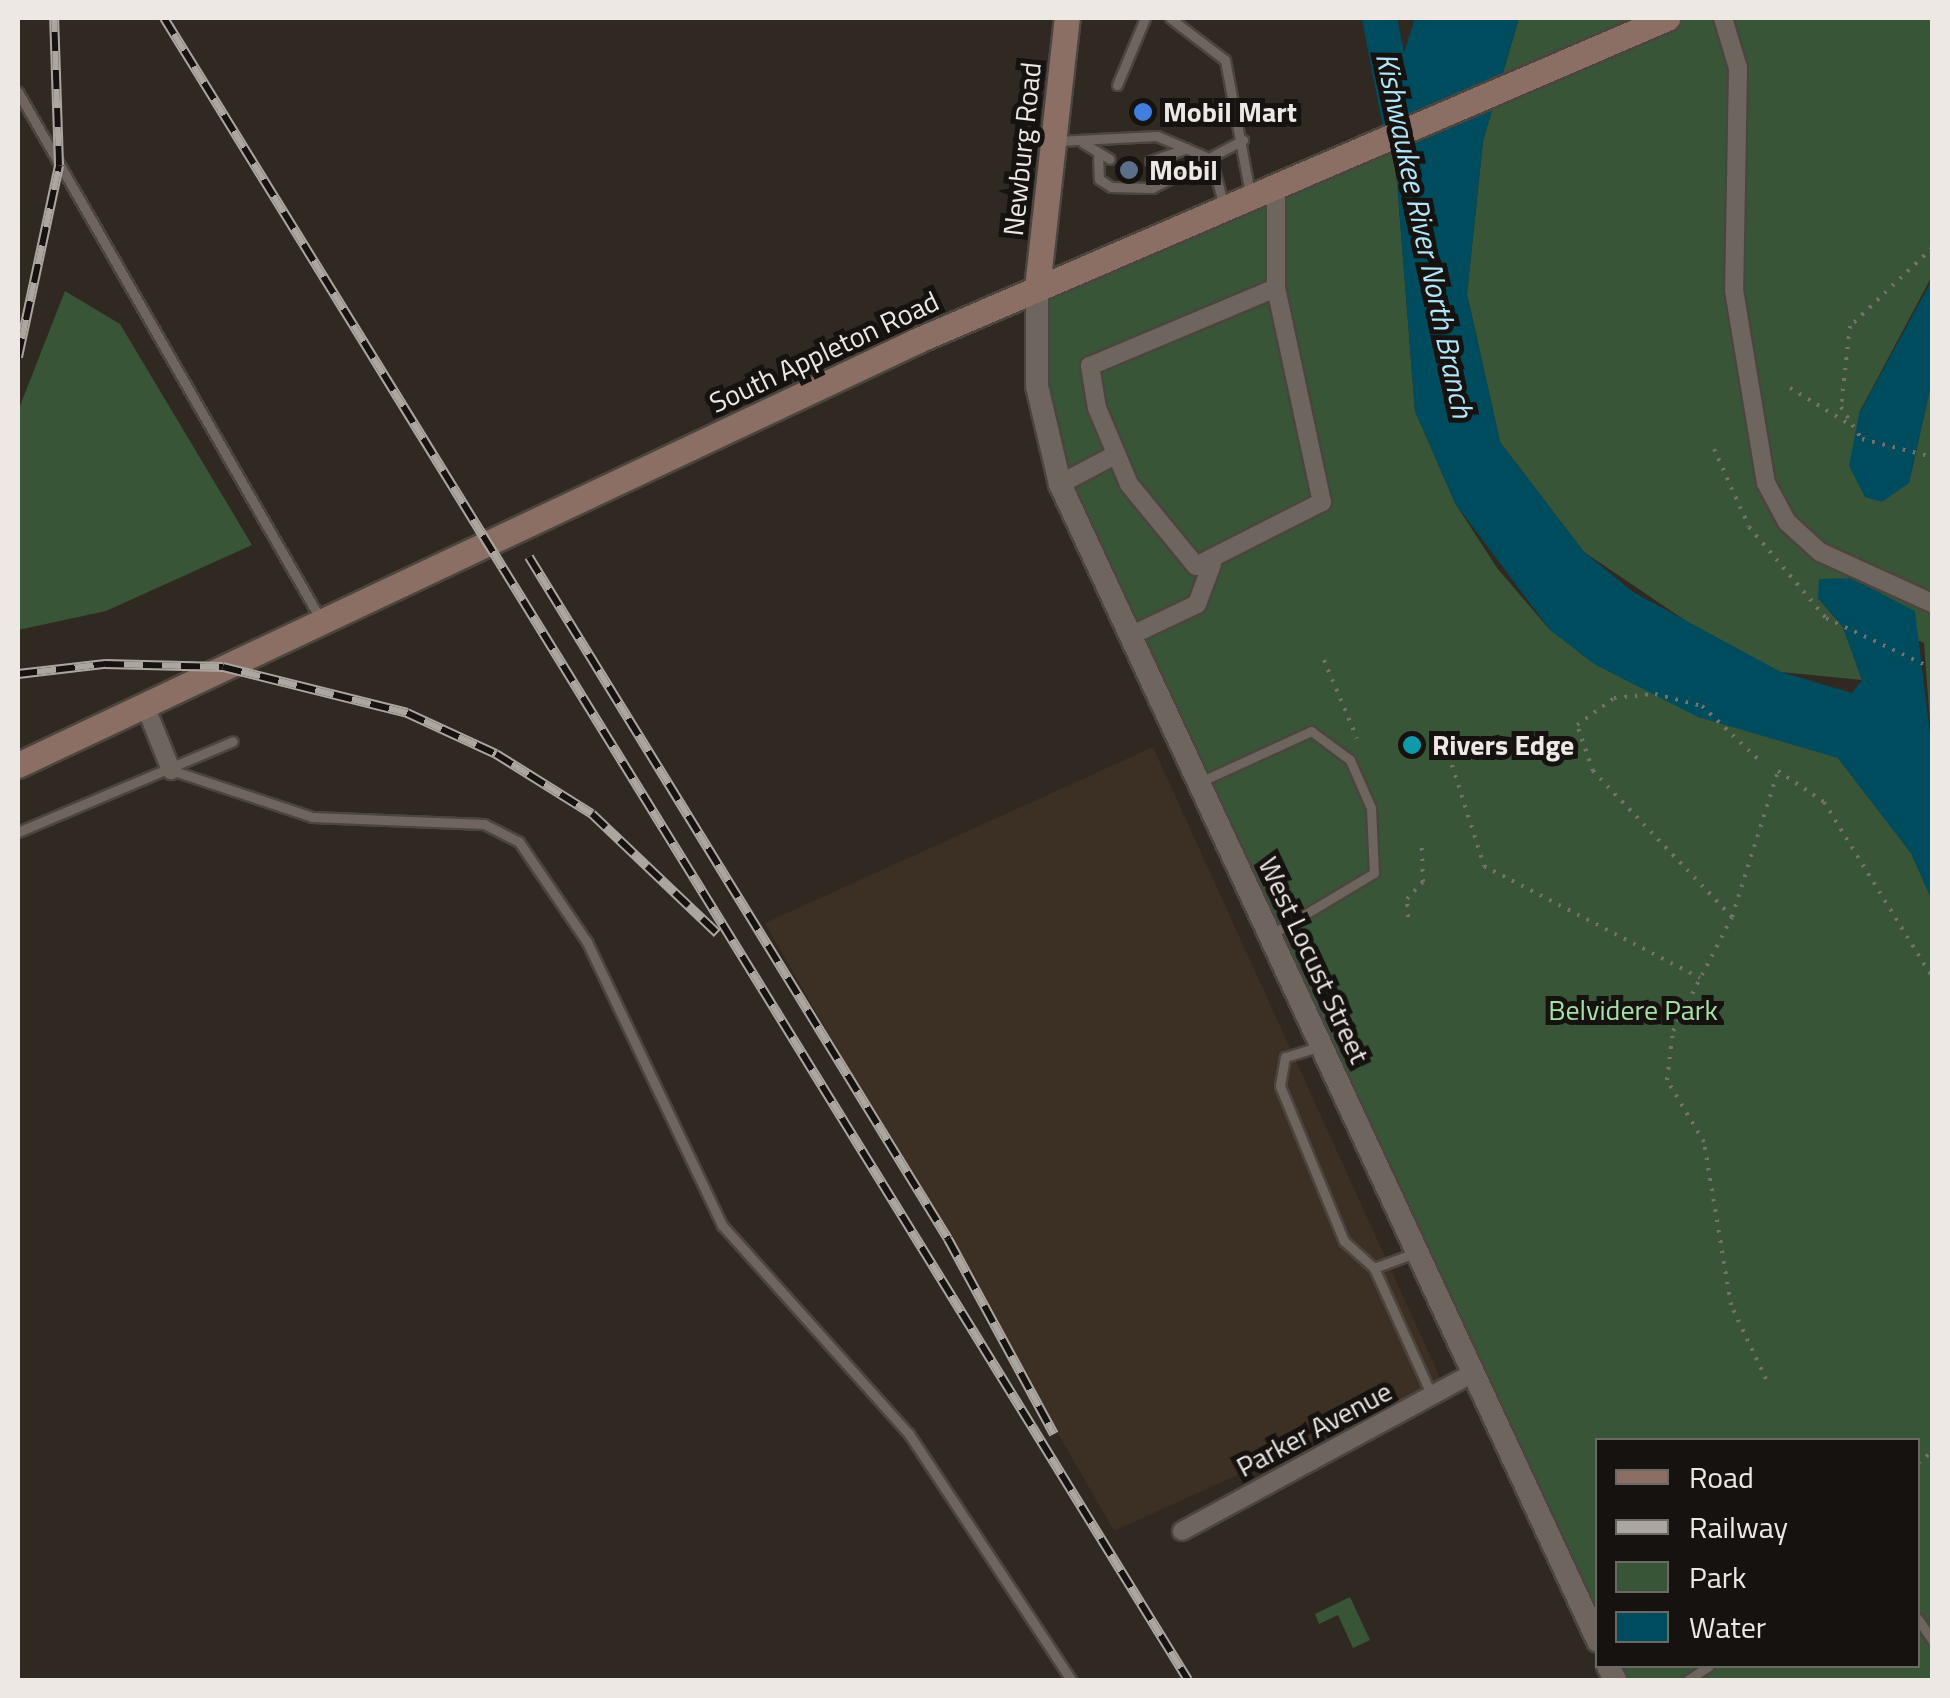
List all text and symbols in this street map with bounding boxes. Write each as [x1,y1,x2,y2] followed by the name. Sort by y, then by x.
[1369,49,1481,421] water label: Kishwaukee River North Branch
[996,61,1048,237] street label: Newburg Road
[1163,95,1297,129] place label: Mobil Mart
[1132,101,1154,123] marker: Mobil Mart
[1149,153,1218,187] place label: Mobil
[1118,159,1140,181] marker: Mobil
[704,284,944,420] street label: South Appleton Road
[1432,728,1574,762] place label: Rivers Edge
[1401,734,1423,756] marker: Rivers Edge
[1251,852,1377,1068] street label: West Locust Street
[1548,993,1718,1027] park label: Belvidere Park
[1231,1374,1397,1484] street label: Parker Avenue
[1595,1438,1920,1668] legend
[1689,1454,1754,1500] text: Road
[1689,1504,1788,1550] text: Railway
[1689,1554,1746,1600] text: Park
[1689,1604,1766,1650] text: Water

